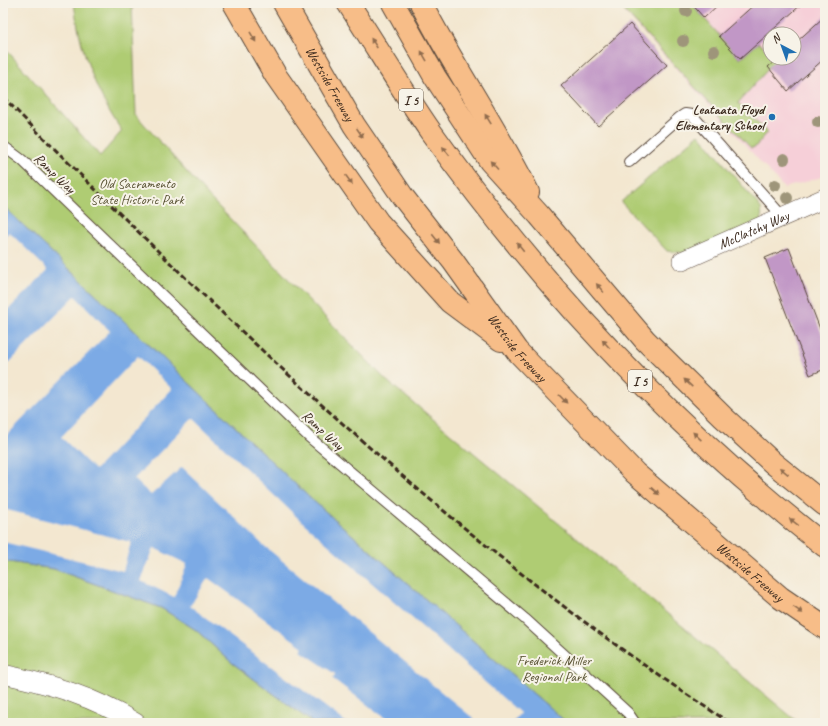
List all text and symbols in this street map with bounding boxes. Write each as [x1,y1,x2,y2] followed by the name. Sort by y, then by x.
[762,26,802,66] north arrow
[768,30,784,46] text: N
[250,31,257,43] one-way arrow
[370,38,378,48] one-way arrow
[302,44,359,125] street label: Westside Freeway
[420,50,427,62] one-way arrow
[399,89,423,111] road number: I 5
[675,101,767,134] place label: Leataata Floyd Elementary School
[767,112,777,122] marker: Leataata Floyd Elementary School
[484,113,491,125] one-way arrow
[356,128,364,138] one-way arrow
[442,146,450,156] one-way arrow
[31,150,80,198] street label: Ramp Way
[490,161,499,170] one-way arrow
[345,174,353,185] one-way arrow
[90,175,185,208] park label: Old Sacramento State Historic Park
[716,207,793,253] street label: McClatchy Way
[431,233,440,244] one-way arrow
[515,241,524,252] one-way arrow
[596,282,605,293] one-way arrow
[484,310,551,386] street label: Westside Freeway
[601,339,610,349] one-way arrow
[628,370,652,392] road number: I 5
[683,378,693,388] one-way arrow
[558,394,568,404] one-way arrow
[298,407,348,454] street label: Ramp Way
[693,432,702,441] one-way arrow
[778,467,789,476] one-way arrow
[650,486,661,495] one-way arrow
[789,518,800,527] one-way arrow
[713,539,788,607] street label: Westside Freeway
[793,606,803,614] one-way arrow
[517,652,592,685] park label: Frederick Miller Regional Park

